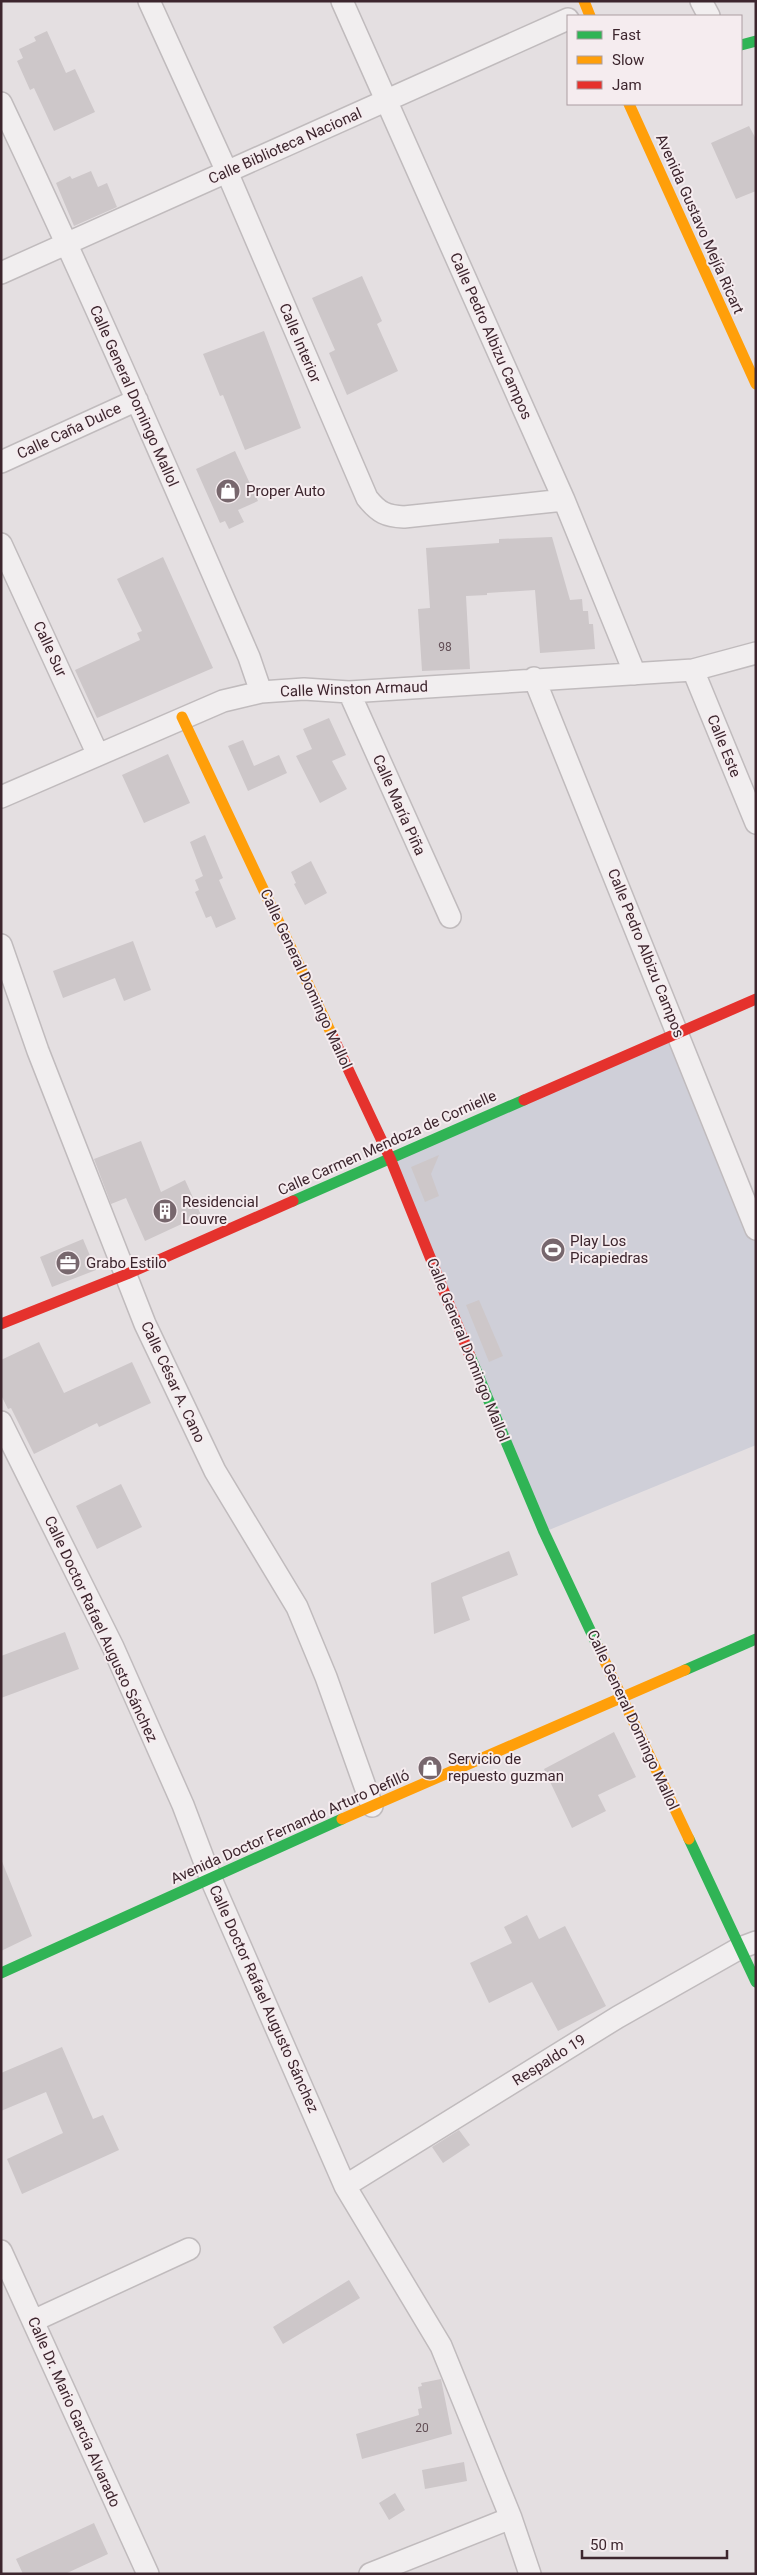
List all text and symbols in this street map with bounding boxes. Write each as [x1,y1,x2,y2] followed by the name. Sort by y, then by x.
[567,15,742,105] legend
[612,26,641,44] text: Fast
[612,51,644,69] text: Slow
[612,76,642,94] text: Jam
[206,104,364,188] street label: Calle Biblioteca Nacional
[652,131,748,317] street label: Avenida Gustavo Mejía Ricart
[446,250,536,422] street label: Calle Pedro Albizu Campos
[275,301,325,385] street label: Calle Interior
[86,303,182,489] street label: Calle General Domingo Mallol
[14,399,124,463] street label: Calle Caña Dulce
[215,478,241,504] shop icon: Proper Auto
[246,482,325,500] place label: Proper Auto
[29,618,71,680] street label: Calle Sur
[438,640,452,654] house number: 98
[280,677,428,701] street label: Calle Winston Armaud
[703,712,745,780] street label: Calle Este
[369,752,429,858] street label: Calle María Piña
[604,866,688,1040] street label: Calle Pedro Albizu Campos
[256,886,356,1072] street label: Calle General Domingo Mallol
[275,1087,499,1199] street label: Calle Carmen Mendoza de Cornielle
[182,1193,259,1228] place label: Residencial Louvre
[152,1198,178,1224] building icon: Residencial Louvre
[570,1232,648,1267] place label: Play Los Picapiedras
[540,1237,566,1263] sports icon: Play Los Picapiedras
[55,1250,81,1276] office icon: Grabo Estilo
[86,1254,167,1272] place label: Grabo Estilo
[423,1256,513,1444] street label: Calle General Domingo Mallol
[137,1319,209,1445] street label: Calle César A. Cano
[41,1513,161,1745] street label: Calle Doctor Rafael Augusto Sánchez
[583,1627,683,1813] street label: Calle General Domingo Mallol
[448,1750,564,1785] place label: Servicio de repuesto guzman
[417,1755,443,1781] shop icon: Servicio de repuesto guzman
[168,1766,412,1888] street label: Avenida Doctor Fernando Arturo Defilló
[205,1882,323,2116] street label: Calle Doctor Rafael Augusto Sánchez
[509,2030,589,2090] street label: Respaldo 19
[24,2314,124,2510] street label: Calle Dr. Mario García Alvarado
[415,2421,429,2435] house number: 20
[582,2528,727,2560] scale bar
[590,2536,624,2554] text: 50 m

